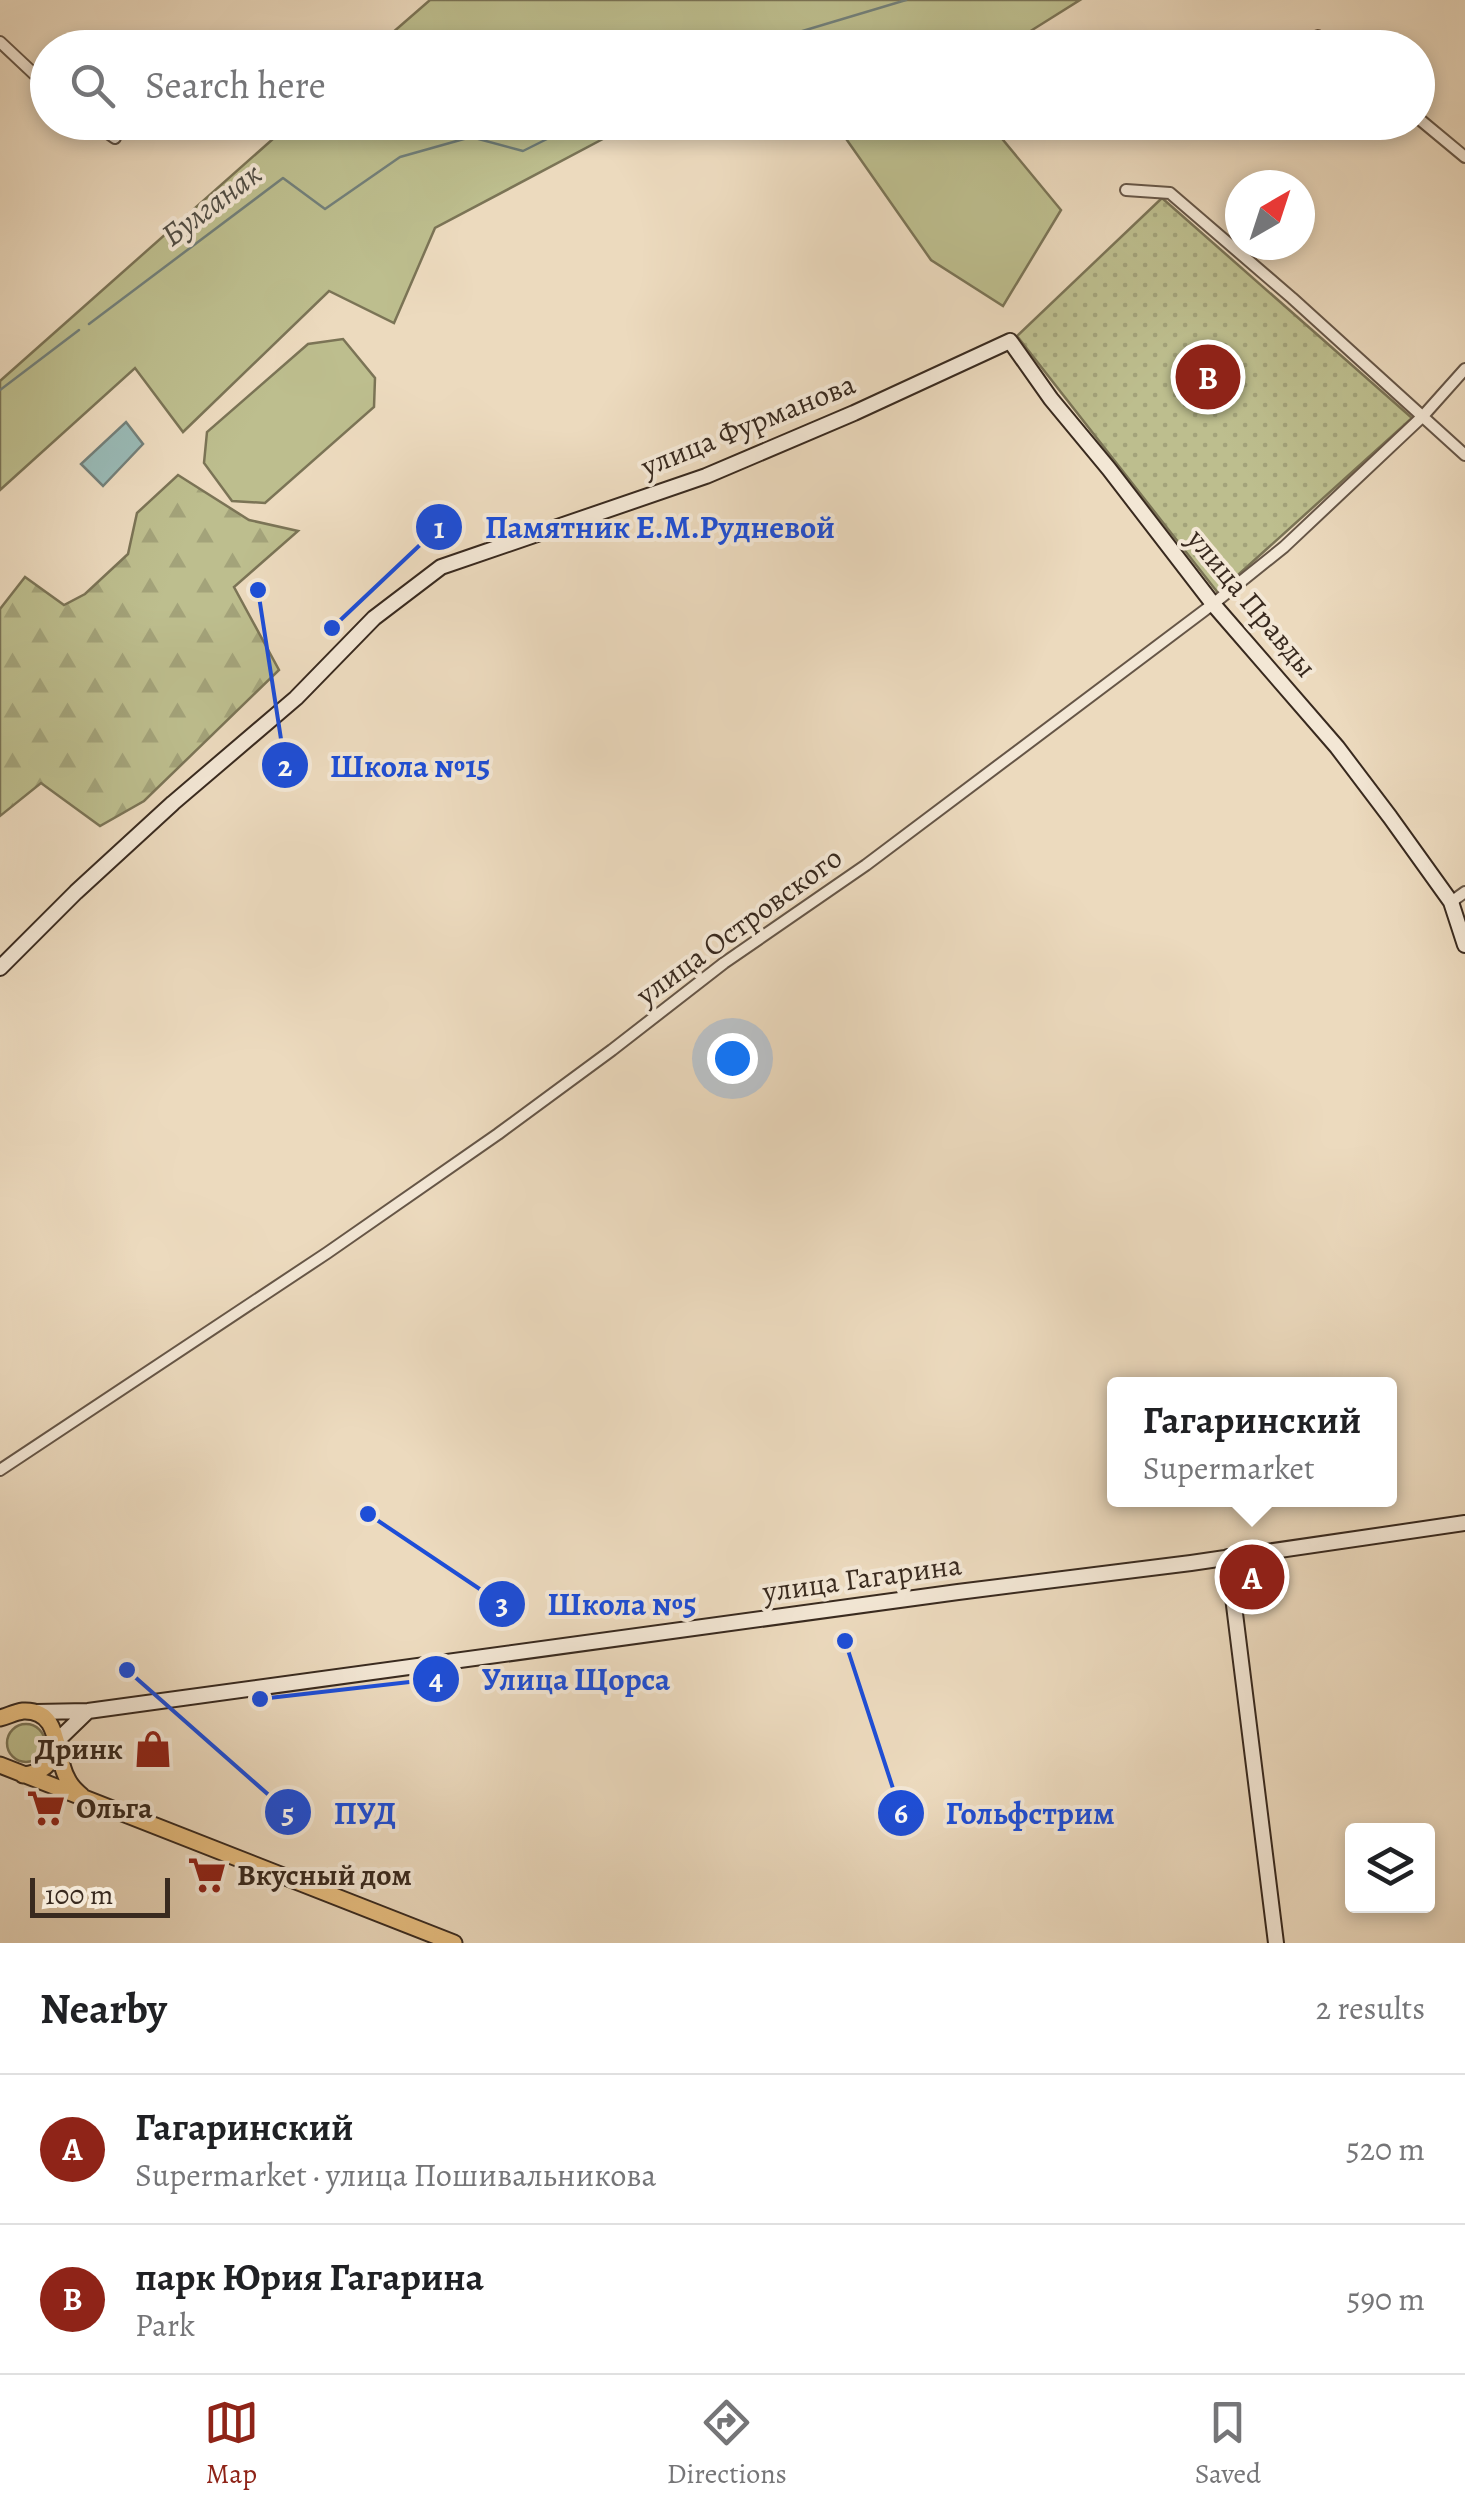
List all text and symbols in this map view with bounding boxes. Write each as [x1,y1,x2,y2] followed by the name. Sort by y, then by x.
[30,30,1435,140] search box
[65,58,120,113] icon: search
[145,59,326,111] text: Search here
[152,152,270,256] water label: Булганак
[1225,170,1315,260] north arrow
[1176,340,1240,414] pin: B
[634,364,861,487] street label: улица Фурманова
[414,496,855,558] callout: Памятник Е.М.Рудневой
[485,505,835,549] text: Памятник Е.М.Рудневой
[434,508,445,548] text: 1
[1177,520,1326,686] street label: улица Правды
[260,734,510,796] callout: Школа №15
[330,744,490,788] text: Школа №15
[278,746,293,786] text: 2
[627,838,850,1015] street label: улица Островского
[707,1033,758,1084] your location
[1107,1377,1397,1507] popup
[1143,1394,1361,1446] text: Гагаринский
[1143,1446,1314,1490] text: Supermarket
[1220,1540,1284,1614] pin: A
[759,1544,964,1612] street label: улица Гагарина
[477,1573,716,1635] callout: Школа №5
[547,1582,697,1626] text: Школа №5
[496,1584,508,1624] text: 3
[411,1648,690,1710] callout: Улица Щорса
[482,1657,671,1701] text: Улица Щорса
[429,1659,443,1699] text: 4
[132,1728,174,1770] shop icon: Дринк
[35,1729,123,1769] place label: Дринк
[263,1781,416,1843] callout: ПУД
[876,1782,1135,1844] callout: Гольфстрим
[25,1787,67,1829] supermarket icon: Ольга
[76,1788,153,1828] place label: Ольга
[334,1791,396,1835] text: ПУД
[945,1791,1115,1835] text: Гольфстрим
[282,1793,294,1833] text: 5
[894,1793,908,1833] text: 6
[1345,1823,1435,1913] map controls
[1345,1823,1435,1913] button: layers
[186,1854,228,1896] supermarket icon: Вкусный дом
[237,1855,412,1895] place label: Вкусный дом
[30,1873,170,1918] scale bar
[45,1876,113,1914] text: 100 m
[40,1980,167,2037] text: Nearby
[1316,1986,1425,2030] text: 2 results
[135,2101,353,2153] text: Гагаринский
[62,2127,83,2171] text: A
[1346,2127,1425,2171] text: 520 m
[135,2153,656,2197] text: Supermarket · улица Пошивальникова
[135,2251,484,2303] text: парк Юрия Гагарина
[62,2277,83,2321] text: B
[1347,2277,1425,2321] text: 590 m
[135,2303,195,2347] text: Park
[204,2395,259,2493] tab: Map
[667,2395,787,2493] tab: Directions
[1195,2395,1261,2493] tab: Saved

